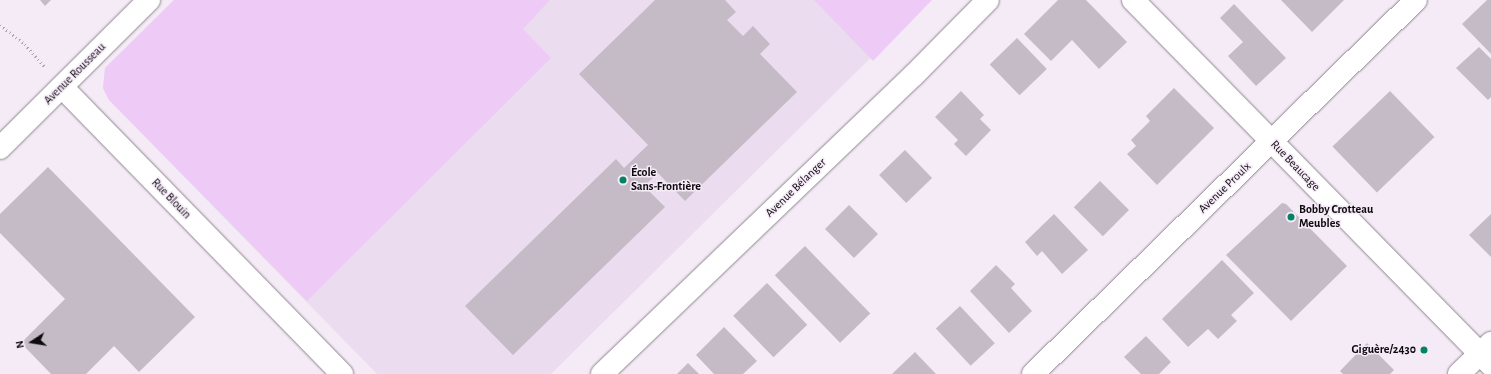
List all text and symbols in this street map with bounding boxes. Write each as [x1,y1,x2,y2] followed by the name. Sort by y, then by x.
[41,40,109,108] street label: Avenue Rousseau
[1267,138,1323,194] street label: Rue Beaucage
[763,156,829,220] street label: Avenue Bélanger
[1196,160,1254,216] street label: Avenue Proulx
[631,166,701,194] place label: École Sans-Frontière
[618,175,628,185] marker: École Sans-Frontière
[148,176,194,222] street label: Rue Blouin
[1299,203,1373,231] place label: Bobby Crotteau Meubles
[1286,212,1296,222] marker: Bobby Crotteau Meubles
[12,322,52,362] north arrow
[14,340,26,349] text: N
[1351,343,1416,357] place label: Giguère/2430
[1419,345,1429,355] marker: Giguère/2430

